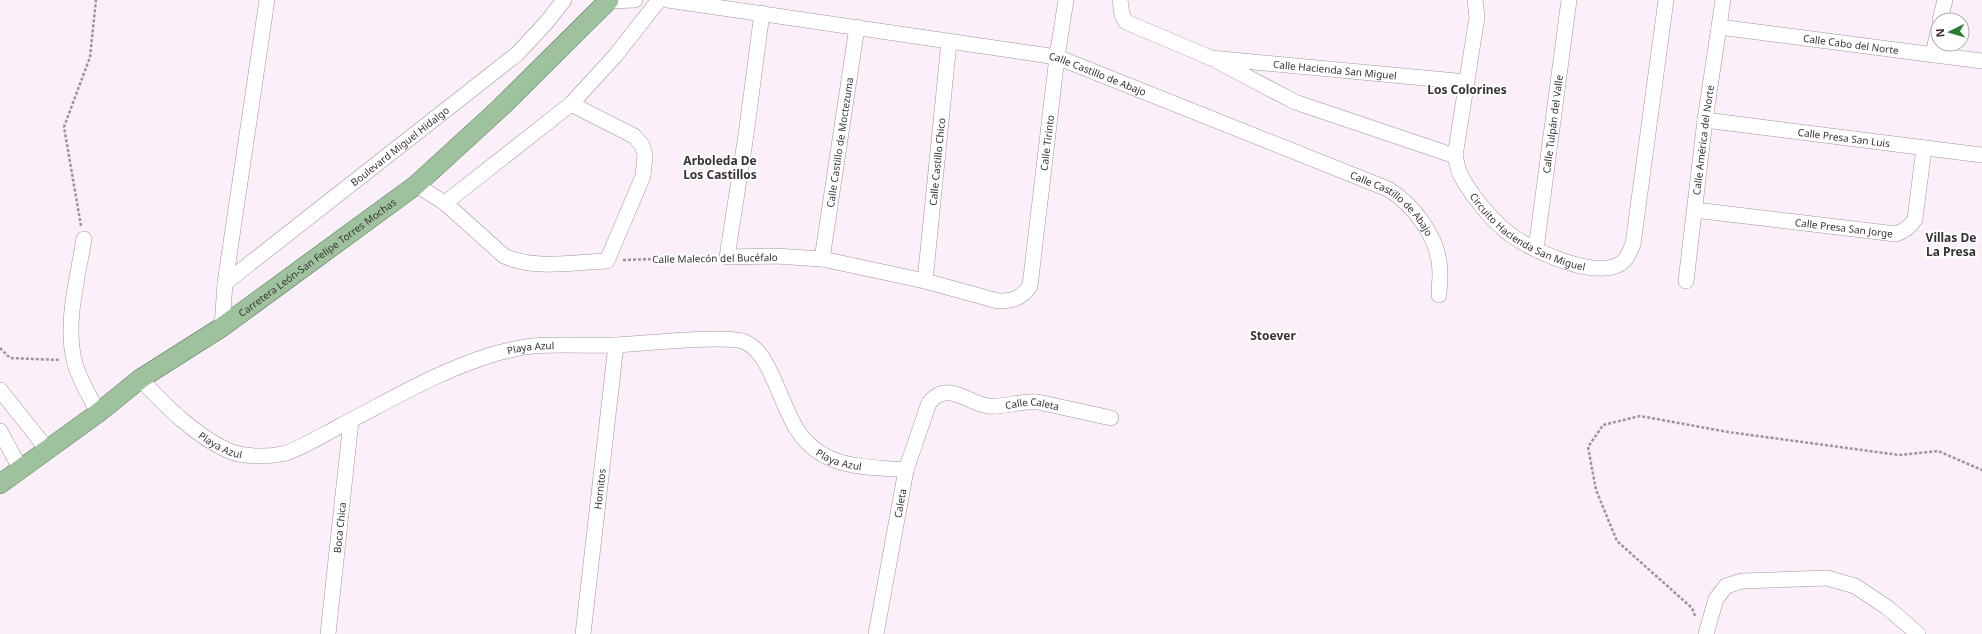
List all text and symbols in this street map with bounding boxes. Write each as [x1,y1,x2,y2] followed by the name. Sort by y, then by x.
[1930,12,1970,52] north arrow
[1932,28,1947,38] text: N
[1802,31,1900,57] street label: Calle Cabo del Norte
[1048,49,1148,99] street label: Calle Castillo de Abajo
[1272,57,1397,82] street label: Calle Hacienda San Miguel
[1539,74,1566,174] street label: Calle Tulpán del Valle
[823,76,856,208] street label: Calle Castillo de Moctezuma
[1427,81,1507,98] district label: Los Colorines
[1689,84,1717,196] street label: Calle América del Norte
[347,103,452,189] street label: Boulevard Miguel Hidalgo
[1037,114,1057,171] street label: Calle Tirinto
[926,117,948,206] street label: Calle Castillo Chico
[1797,125,1891,150] street label: Calle Presa San Luis
[683,152,757,183] district label: Arboleda De Los Castillos
[1348,168,1436,238] street label: Calle Castillo de Abajo
[1467,190,1587,274] street label: Circuito Hacienda San Miguel
[235,195,399,320] street label: Carretera León-San Felipe Torres Mochas
[1794,215,1894,241] street label: Calle Presa San Jorge
[1926,229,1976,260] district label: Villas De La Presa
[652,250,778,266] street label: Calle Malecón del Bucéfalo
[1250,327,1296,344] district label: Stoever
[506,338,554,357] street label: Playa Azul
[1004,395,1061,413] street label: Calle Caleta
[196,428,243,461] street label: Playa Azul
[813,445,863,473] street label: Playa Azul
[590,468,609,510] street label: Hornitos
[890,487,909,519] street label: Caleta
[330,501,349,554] street label: Boca Chica

